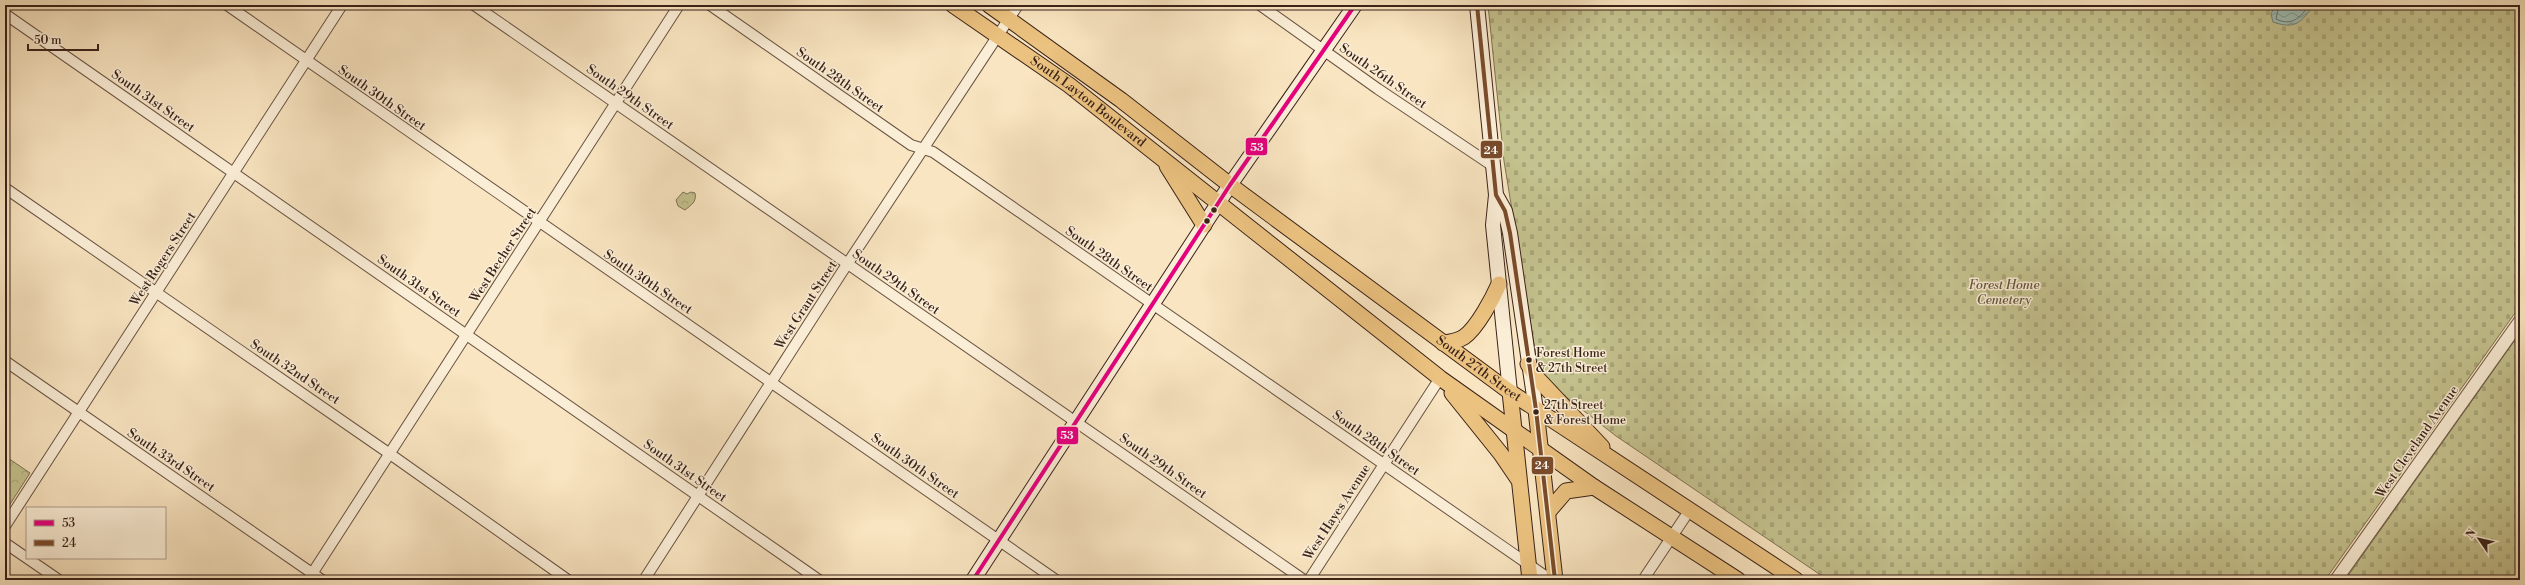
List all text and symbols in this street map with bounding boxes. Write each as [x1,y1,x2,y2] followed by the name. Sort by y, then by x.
[28,26,98,52] scale bar
[34,33,62,48] text: 50 m
[1336,40,1430,112] street label: South 26th Street
[793,44,887,116] street label: South 28th Street
[1027,53,1150,151] street label: South Layton Boulevard
[583,61,677,133] street label: South 29th Street
[335,62,429,135] street label: South 30th Street
[108,66,198,136] street label: South 31st Street
[1245,137,1268,156] line badge: 53
[1480,140,1503,159] line badge: 24
[1250,141,1264,155] text: 53
[1484,144,1498,158] text: 24
[466,204,540,307] street label: West Becher Street
[1209,205,1219,215] unlabelled marker
[126,209,200,310] street label: West Rogers Street
[1202,216,1212,226] unlabelled marker
[1062,223,1156,295] street label: South 28th Street
[601,246,696,318] street label: South 30th Street
[849,246,943,318] street label: South 29th Street
[374,251,464,321] street label: South 31st Street
[771,257,841,353] street label: West Grant Street
[1969,277,2039,308] park label: Forest Home Cemetery
[1433,332,1525,405] street label: South 27th Street
[247,336,343,408] street label: South 32nd Street
[1536,346,1608,376] place label: Forest Home & 27th Street
[1524,355,1534,365] marker: Forest Home & 27th Street
[2371,382,2462,502] street label: West Cleveland Avenue
[1544,398,1626,428] place label: 27th Street & Forest Home
[1329,407,1423,479] street label: South 28th Street
[1531,407,1541,417] marker: 27th Street & Forest Home
[124,425,218,496] street label: South 33rd Street
[1056,426,1079,445] line badge: 53
[1060,429,1074,443] text: 53
[868,430,962,503] street label: South 30th Street
[1116,430,1210,502] street label: South 29th Street
[640,436,730,506] street label: South 31st Street
[1531,456,1554,475] line badge: 24
[1535,459,1549,473] text: 24
[1299,461,1374,564] street label: West Hayes Avenue
[26,507,166,559] legend
[62,516,76,531] text: 53
[2459,519,2499,559] north arrow
[2463,526,2480,541] text: N
[62,536,76,551] text: 24

